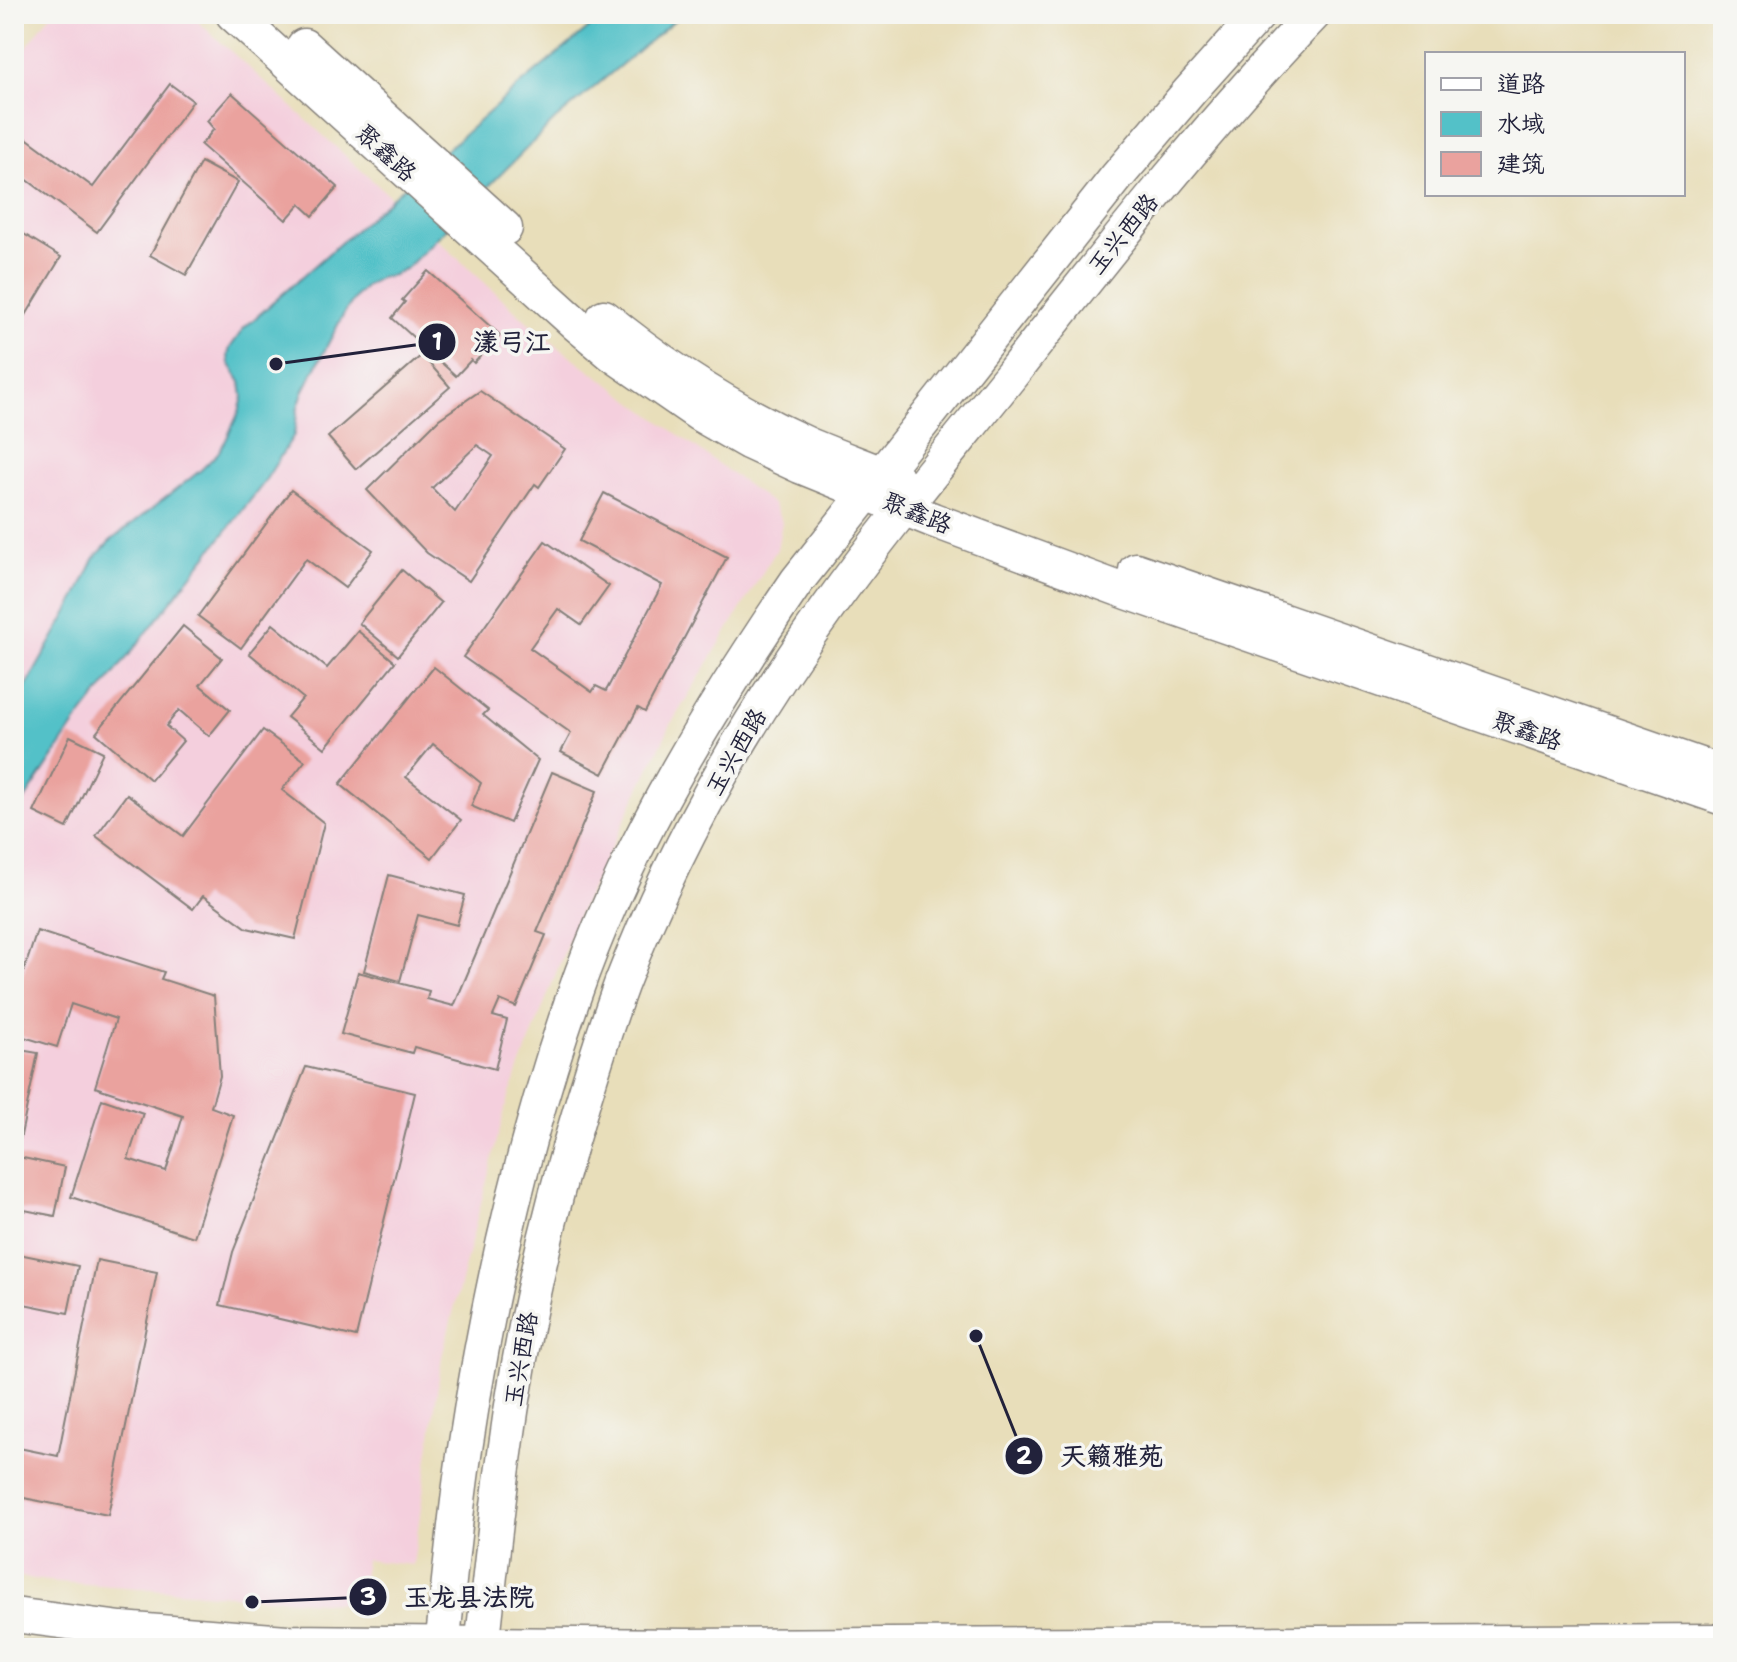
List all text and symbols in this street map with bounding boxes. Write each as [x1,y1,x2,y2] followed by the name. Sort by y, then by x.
[1425,52,1685,196] legend
[1497,68,1545,100] text: 道路
[1497,108,1545,140] text: 水域
[349,117,423,189] street label: 聚鑫路
[1497,148,1545,180] text: 建筑
[1080,187,1166,281] street label: 玉兴西路
[417,317,567,367] callout: 漾弓江
[473,324,551,359] text: 漾弓江
[432,326,442,358] text: 1
[878,485,956,541] street label: 聚鑫路
[698,702,774,802] street label: 玉兴西路
[1488,704,1566,758] street label: 聚鑫路
[497,1309,545,1409] street label: 玉兴西路
[1004,1431,1180,1481] callout: 天籁雅苑
[1060,1438,1164,1473] text: 天籁雅苑
[1016,1440,1033,1472] text: 2
[348,1572,550,1622] callout: 玉龙县法院
[404,1579,534,1614] text: 玉龙县法院
[360,1581,376,1613] text: 3

